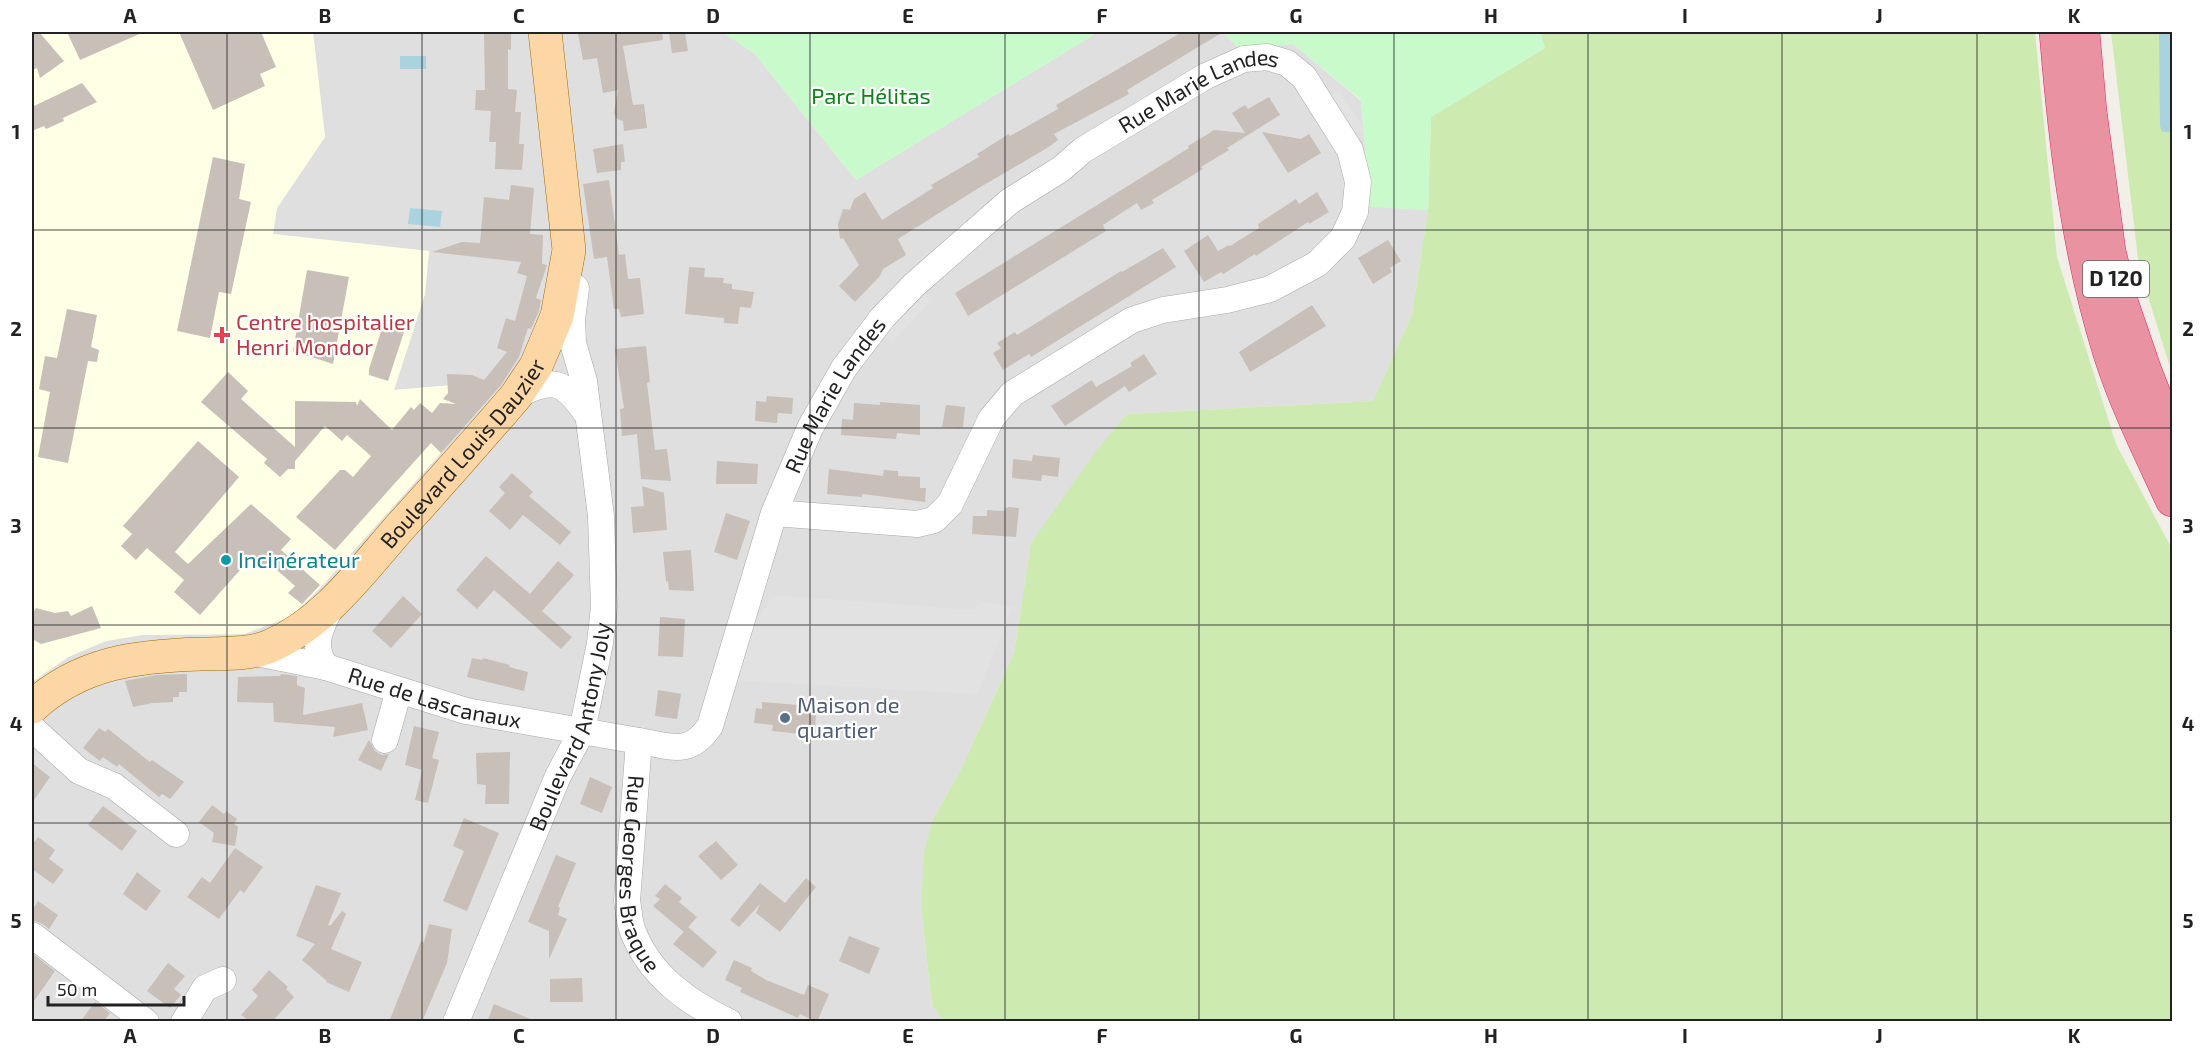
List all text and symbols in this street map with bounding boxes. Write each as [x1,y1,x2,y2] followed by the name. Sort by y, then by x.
[123,3,137,27] text: A
[319,3,331,27] text: B
[513,3,525,27] text: C
[706,3,720,27] text: D
[902,3,914,27] text: E
[1096,3,1108,27] text: F
[1290,3,1302,27] text: G
[1484,3,1498,27] text: H
[1682,3,1688,27] text: I
[1875,3,1883,27] text: J
[2068,3,2081,27] text: K
[1113,43,1283,138] street label: Rue Marie Landes
[811,82,931,108] park label: Parc Hélitas
[12,119,20,143] text: 1
[2184,119,2192,143] text: 1
[2083,261,2149,297] road number: D 120
[236,308,415,359] place label: Centre hospitalier Henri Mondor
[779,311,890,477] street label: Rue Marie Landes
[10,316,22,340] text: 2
[2182,316,2194,340] text: 2
[213,326,231,344] marker: Centre hospitalier Henri Mondor
[374,355,550,553] street label: Boulevard Louis Dauzier
[10,513,22,537] text: 3
[2182,513,2194,537] text: 3
[238,546,360,572] place label: Incinérateur
[219,553,233,567] marker: Incinérateur
[523,620,614,834] street label: Boulevard Antony Joly
[345,661,524,732] street label: Rue de Lascanaux
[797,691,900,742] place label: Maison de quartier
[10,711,23,735] text: 4
[778,711,792,725] marker: Maison de quartier
[2182,711,2195,735] text: 4
[615,774,666,977] street label: Rue Georges Braque
[10,908,22,932] text: 5
[2182,908,2194,932] text: 5
[48,969,184,1007] scale bar
[57,978,97,1000] text: 50 m
[123,1023,137,1047] text: A
[319,1023,331,1047] text: B
[513,1023,525,1047] text: C
[706,1023,720,1047] text: D
[902,1023,914,1047] text: E
[1096,1023,1108,1047] text: F
[1290,1023,1302,1047] text: G
[1484,1023,1498,1047] text: H
[1682,1023,1688,1047] text: I
[1875,1023,1883,1047] text: J
[2068,1023,2081,1047] text: K

